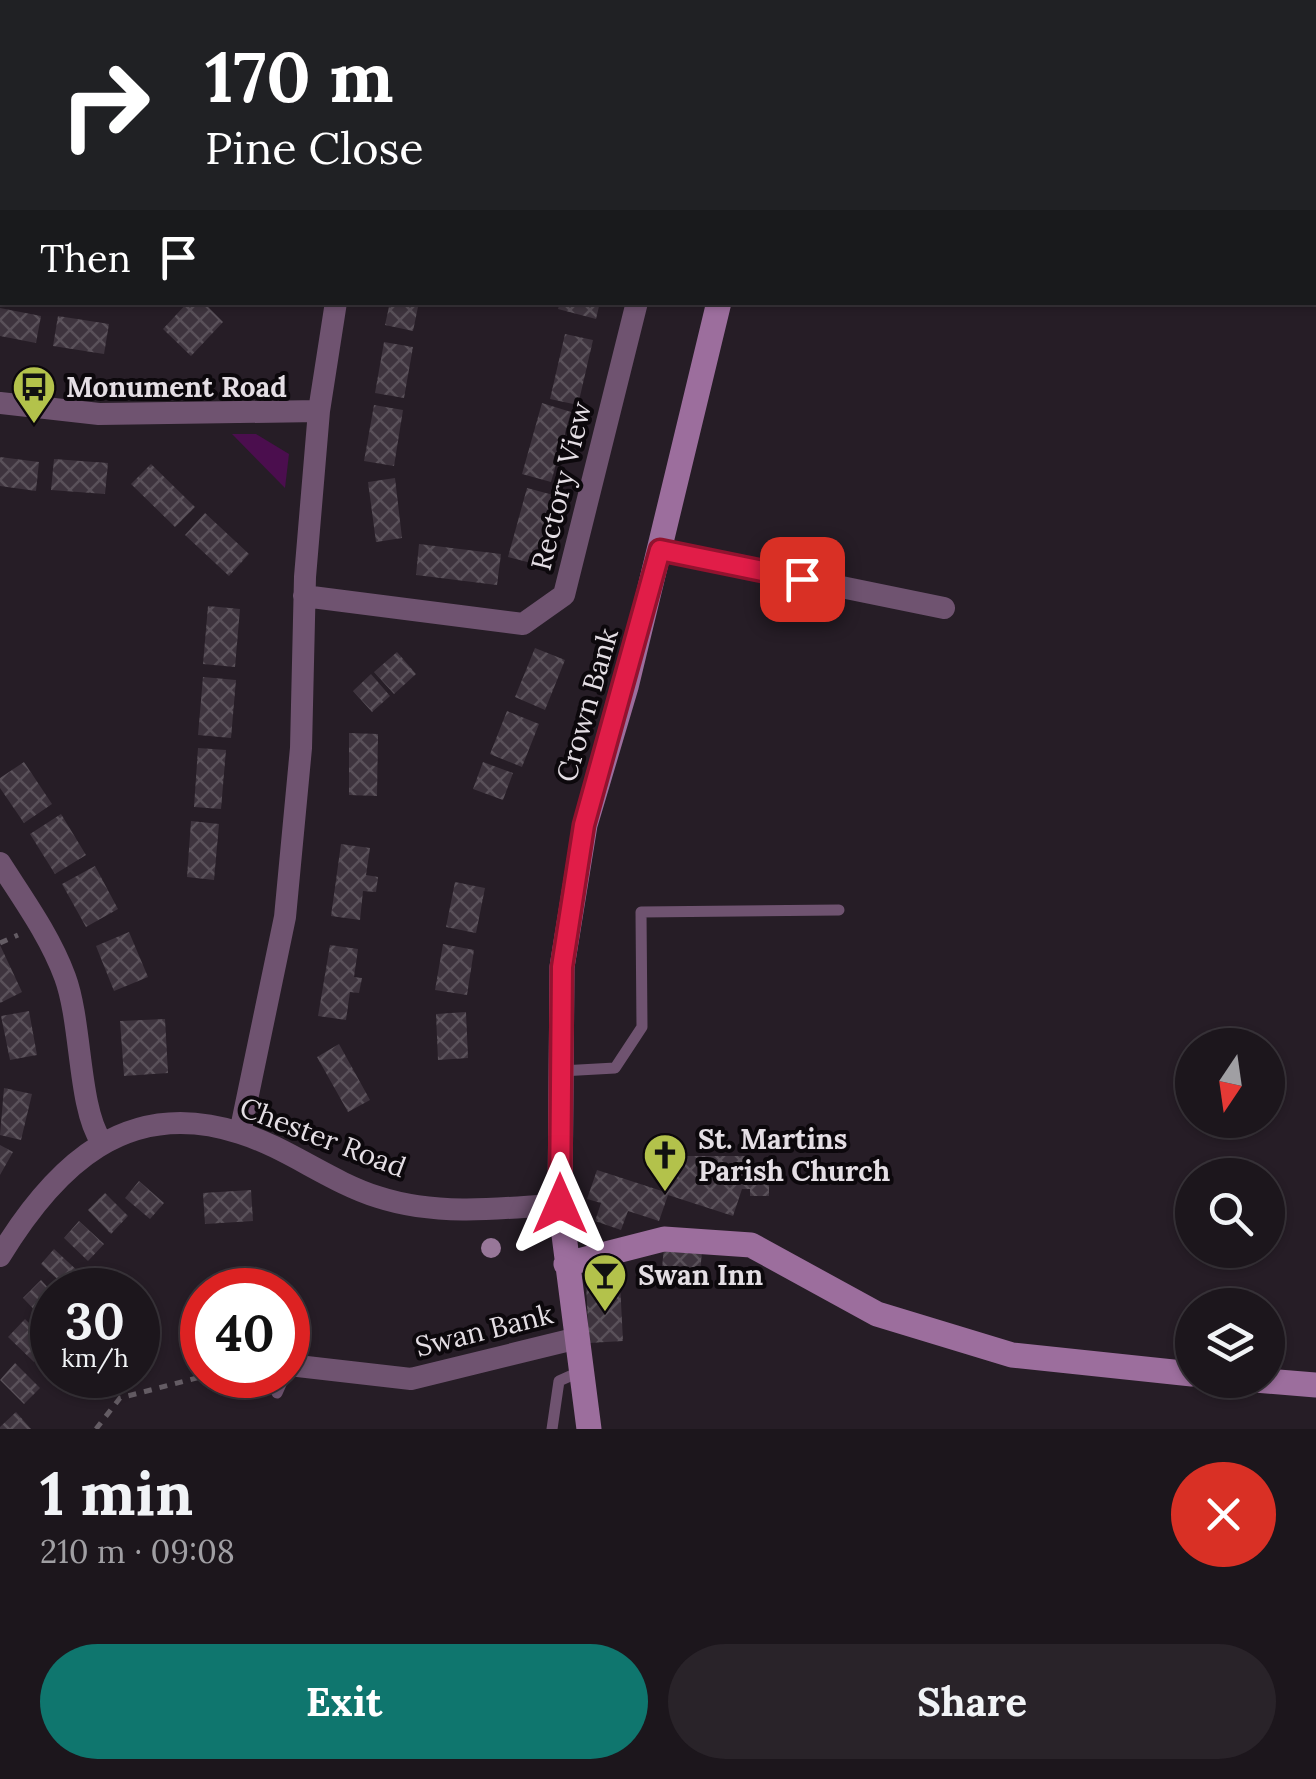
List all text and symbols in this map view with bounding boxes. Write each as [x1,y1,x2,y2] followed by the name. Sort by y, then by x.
[205,32,394,121] text: 170 m
[40,40,170,170] icon: right
[205,119,424,176] text: Pine Close
[151,230,206,285] icon: arrive
[40,234,131,282] text: Then
[11,364,57,425] bus stop icon: Monument Road
[66,369,287,405] place label: Monument Road
[523,397,599,574] street label: Rectory View
[760,537,845,622] pin
[775,552,830,607] icon: arrive
[548,624,626,786] street label: Crown Bank
[1175,1028,1285,1138] north arrow
[1175,1028,1285,1398] map controls
[235,1089,411,1185] street label: Chester Road
[698,1121,890,1189] place label: St. Martins Parish Church
[642,1132,688,1193] church icon: St. Martins Parish Church
[508,1152,612,1256] position arrow
[1175,1158,1285,1268] button: search
[582,1252,628,1313] bar icon: Swan Inn
[638,1257,763,1293] place label: Swan Inn
[180,1268,310,1398] speed limit sign: 40
[1175,1288,1285,1398] button: layers
[65,1289,125,1353] text: 30
[411,1296,557,1364] street label: Swan Bank
[61,1342,129,1374] text: km/h
[40,1455,193,1531] text: 1 min
[1171,1462,1276,1567] button: close
[40,1531,235,1572] text: 210 m · 09:08
[40,1644,648,1759] button: Exit
[668,1644,1276,1759] button: Share

